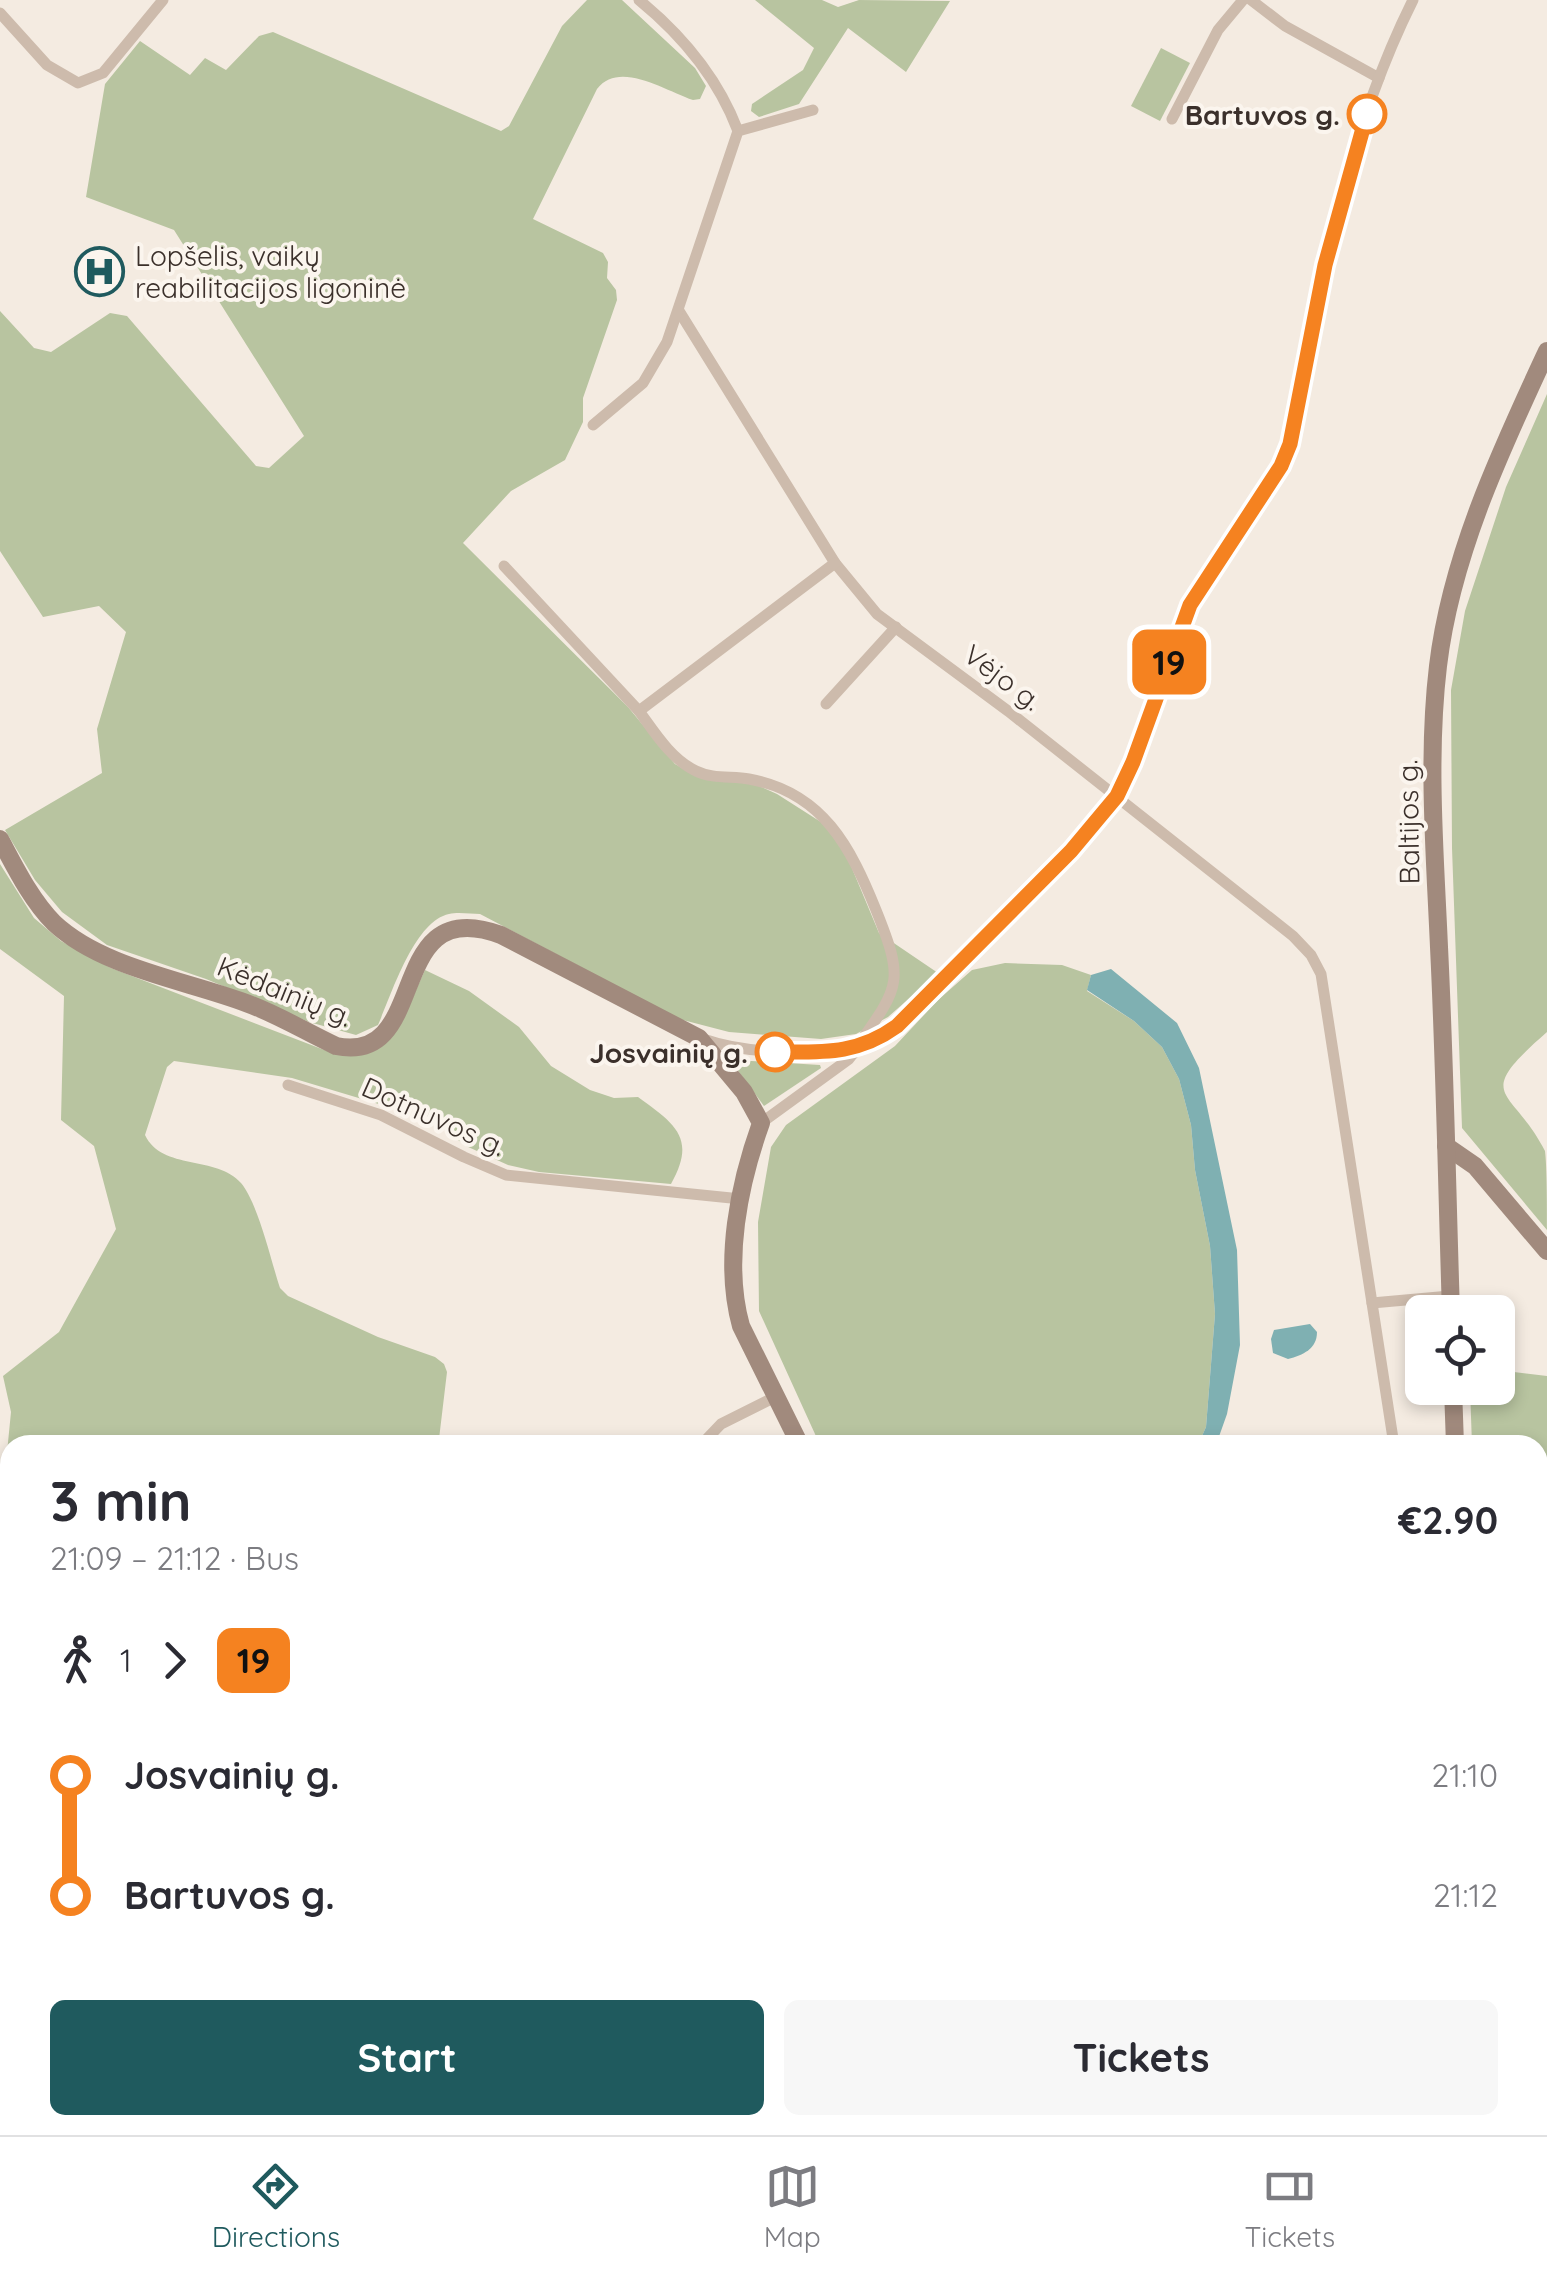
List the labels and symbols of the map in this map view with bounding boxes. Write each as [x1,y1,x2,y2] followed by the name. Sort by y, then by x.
[1348,95,1386,133] marker: Bartuvos g.
[1185,97,1340,132] place label: Bartuvos g.
[135,238,406,305] place label: Lopšelis, vaikų reabilitacijos ligoninė
[74,245,126,297] hospital icon: Lopšelis, vaikų reabilitacijos ligoninė
[1124,630,1214,694] line badge: 19
[957,636,1049,718] street label: Vėjo g.
[1389,759,1427,885] street label: Baltijos g.
[212,948,358,1034] street label: Kėdainių g.
[756,1033,794,1071] marker: Josvainių g.
[589,1035,748,1070] place label: Josvainių g.
[357,1069,511,1163] street label: Dotnuvos g.

